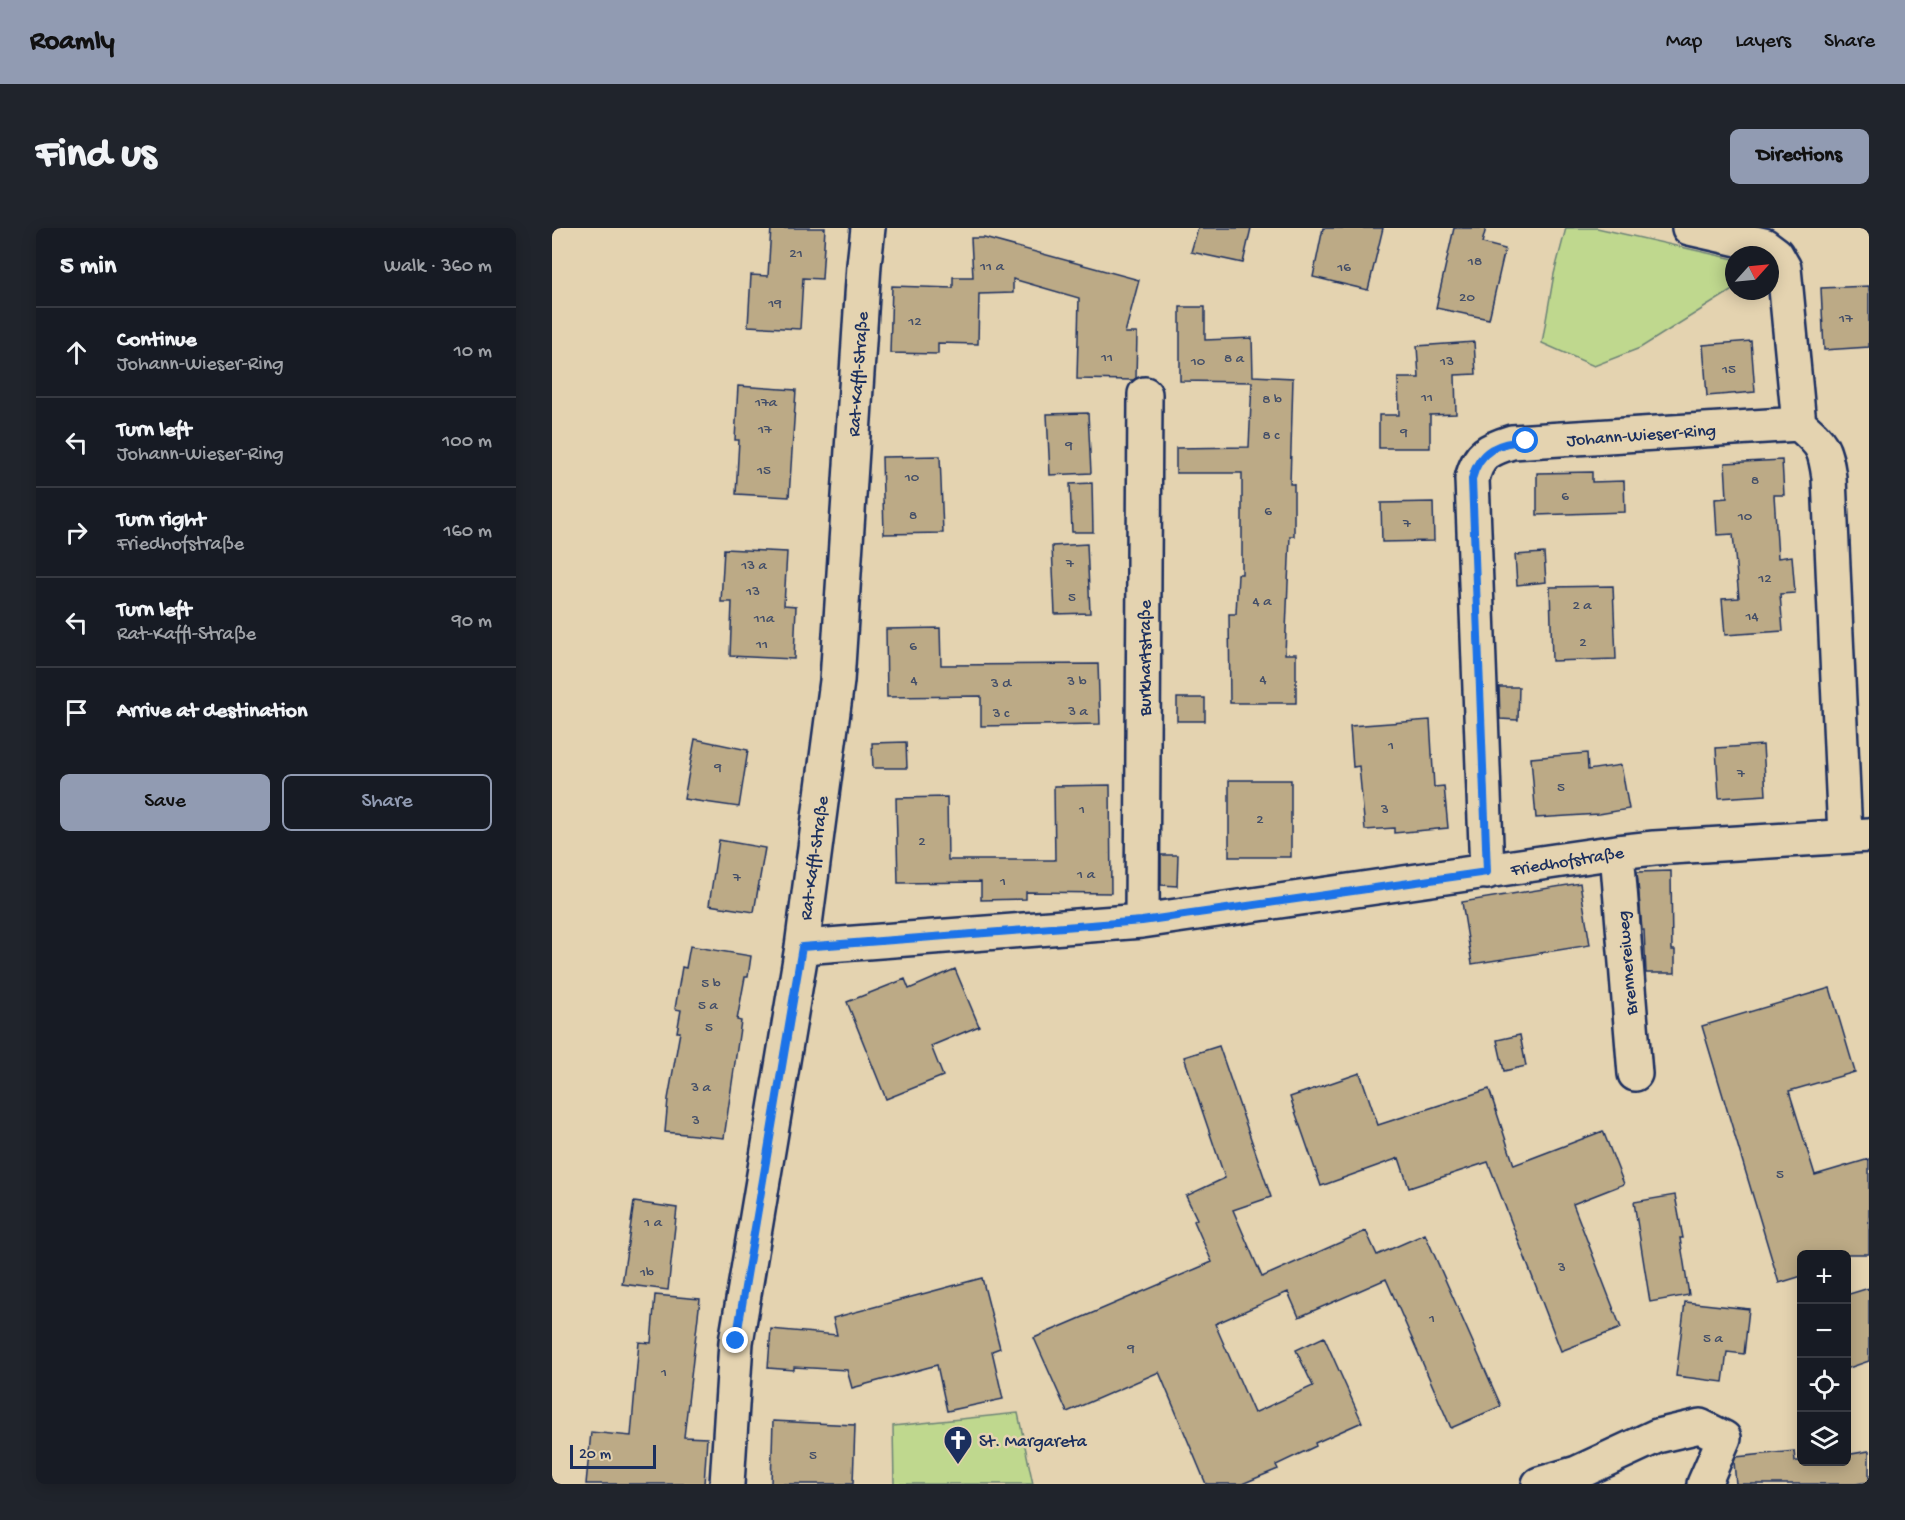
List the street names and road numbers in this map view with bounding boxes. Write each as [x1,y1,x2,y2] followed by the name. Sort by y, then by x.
[845,310,874,437] street label: Rat-Kaffl-Straße
[1566,421,1717,452] street label: Johann-Wieser-Ring
[1136,599,1157,717] street label: Burkhartstraße
[796,794,835,922] street label: Rat-Kaffl-Straße
[1508,843,1626,882] street label: Friedhofstraße
[1613,910,1644,1017] street label: Brennereiweg

